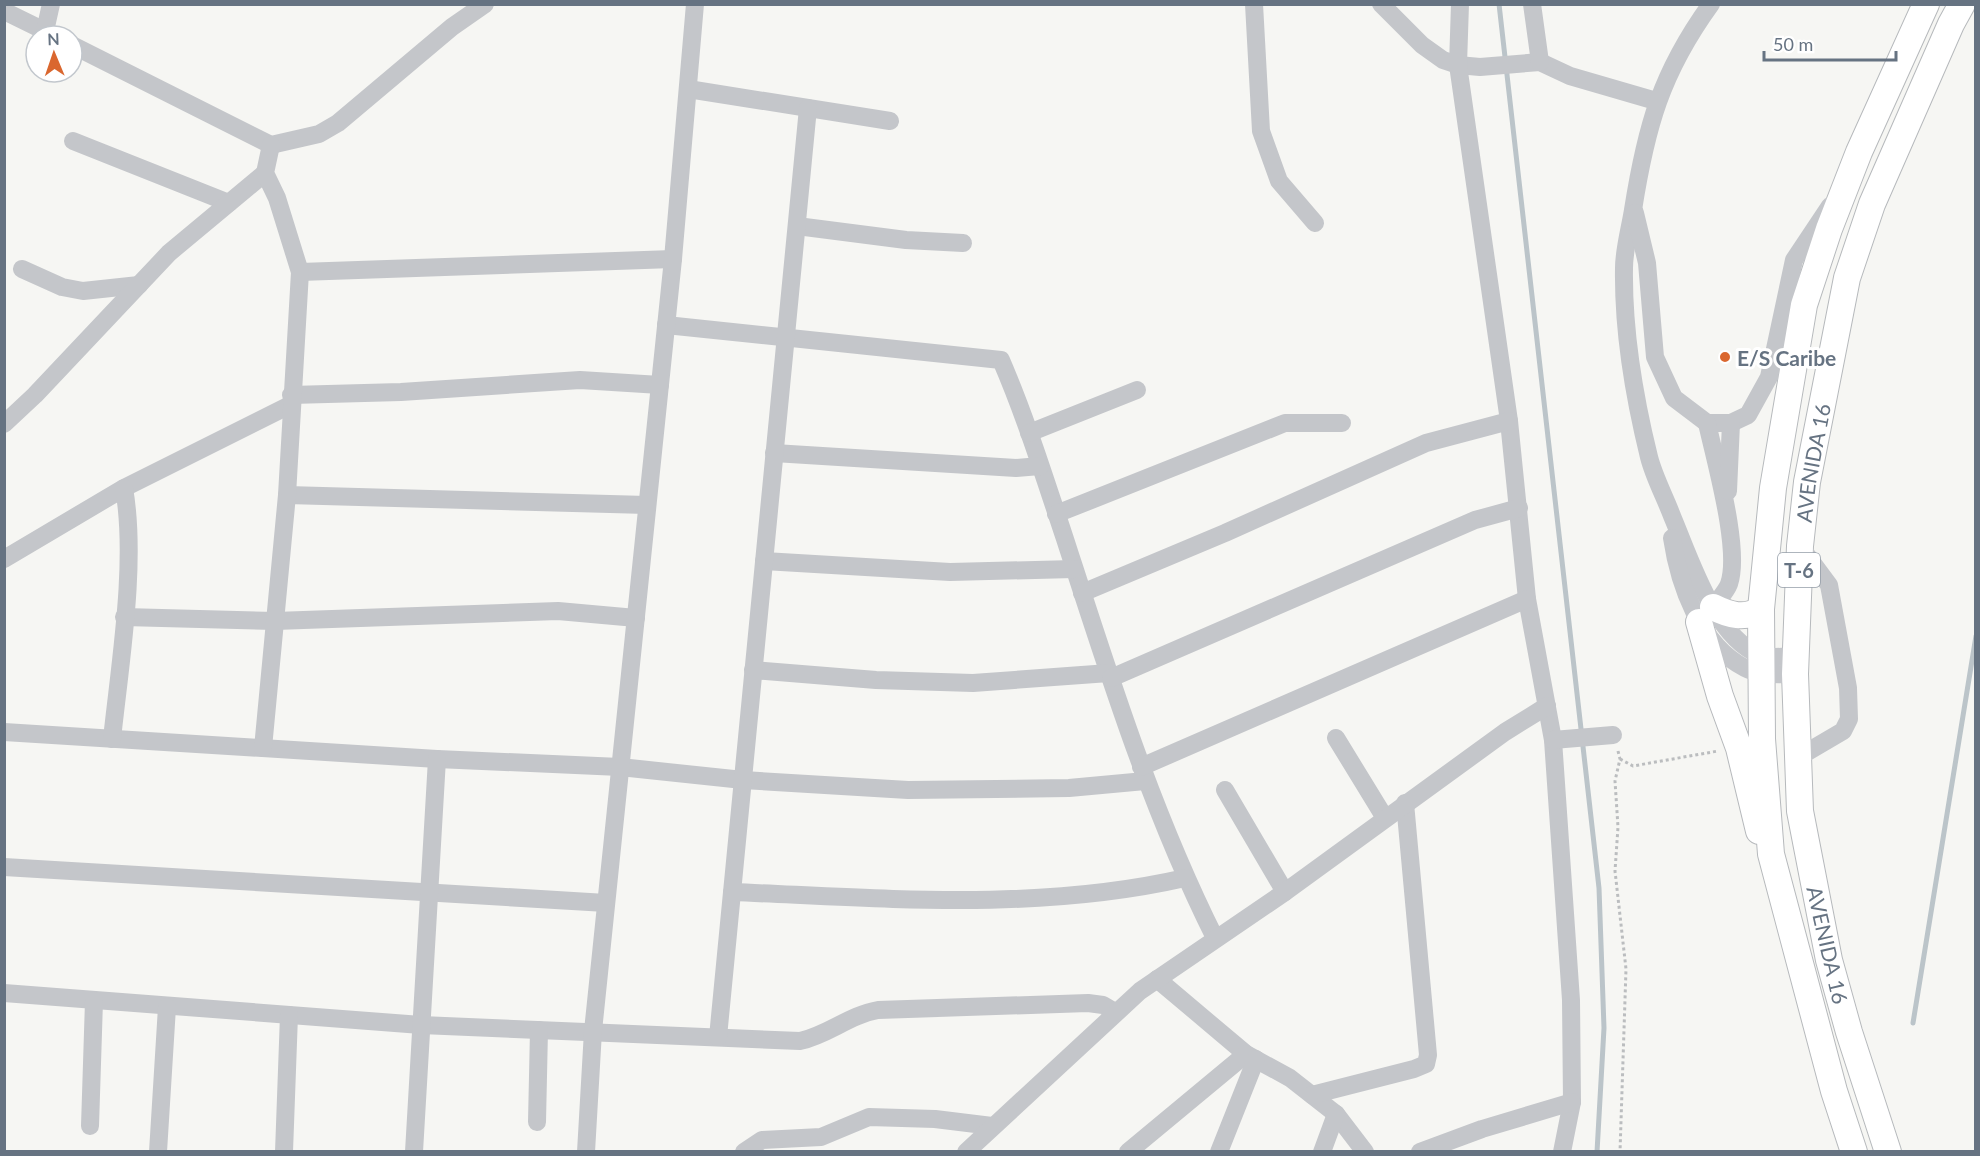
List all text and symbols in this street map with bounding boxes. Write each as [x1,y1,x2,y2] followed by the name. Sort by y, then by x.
[24,24,84,84] north arrow
[1764,24,1896,62] scale bar
[47,29,60,48] text: N
[1773,33,1813,55] text: 50 m
[1737,345,1836,370] place label: E/S Caribe
[1718,350,1732,364] marker: E/S Caribe
[1790,401,1835,524] street label: AVENIDA 16
[1778,553,1820,587] road number: T-6
[1802,884,1854,1006] street label: AVENIDA 16

